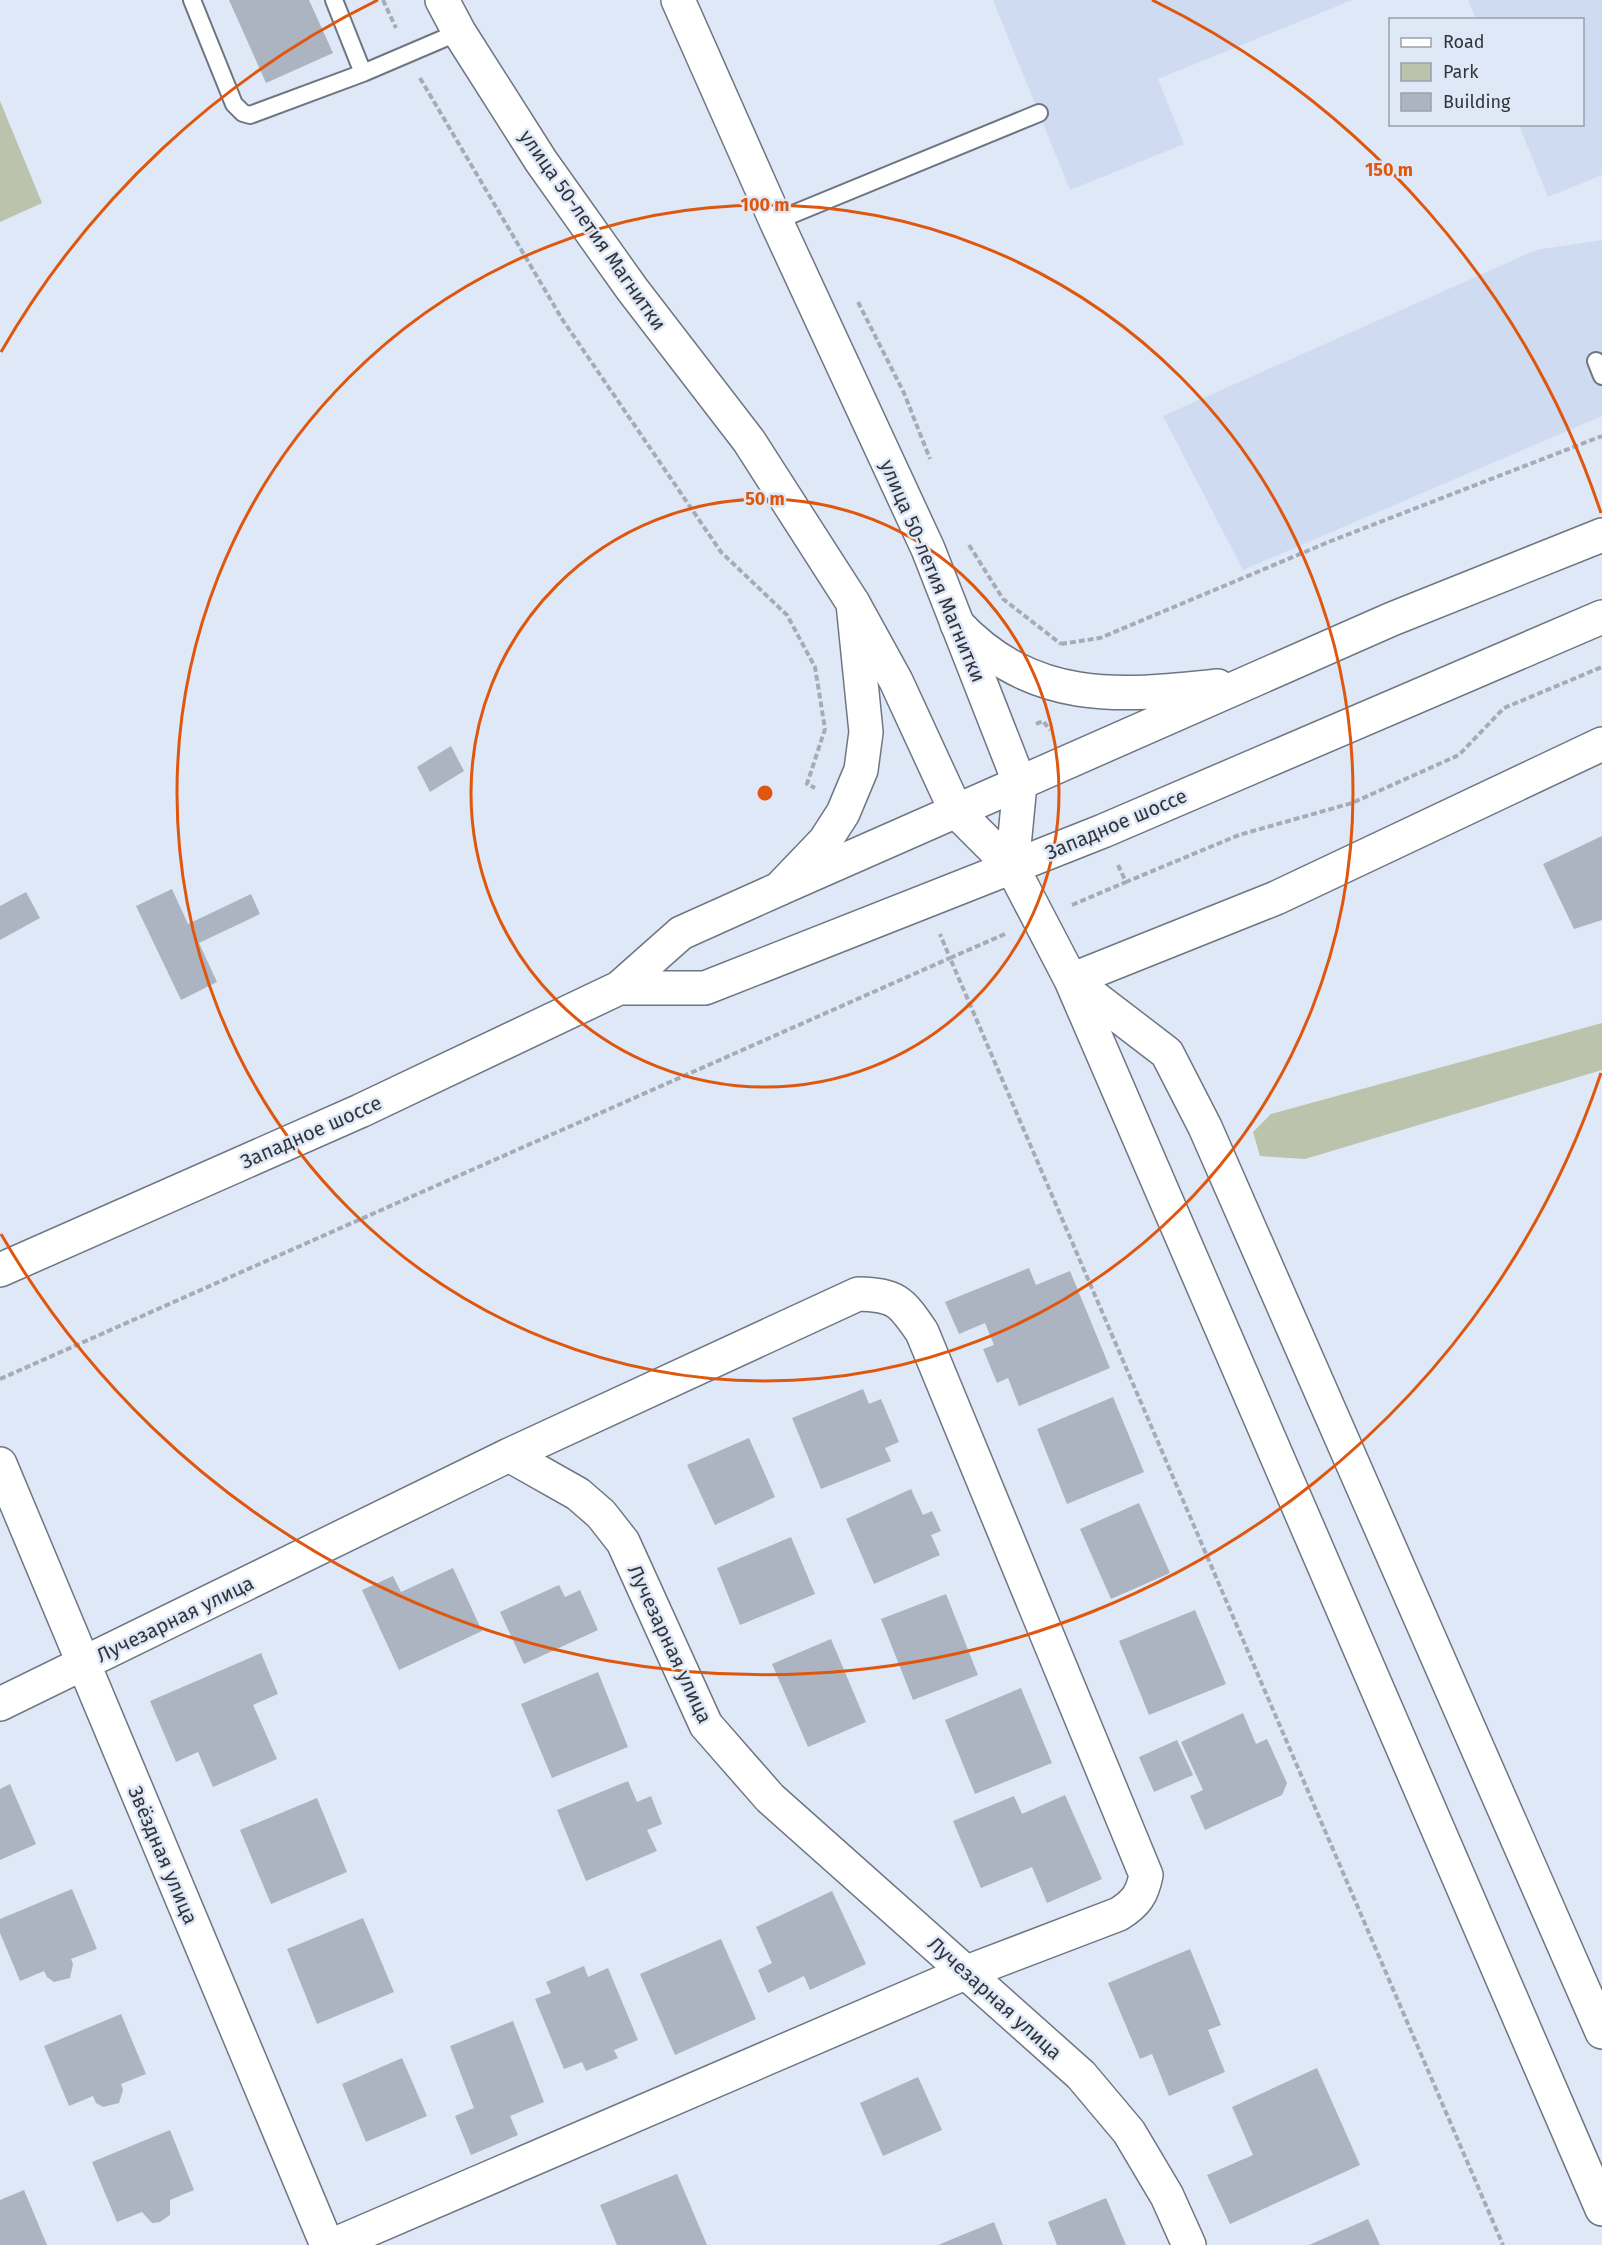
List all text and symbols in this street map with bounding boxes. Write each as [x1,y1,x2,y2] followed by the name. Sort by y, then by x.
[1389,18,1584,126] legend
[1443,31,1485,53] text: Road
[1443,61,1479,83] text: Park
[1443,91,1511,113] text: Building
[515,125,671,335] street label: улица 50-летия Магнитки
[1365,159,1413,181] text: 150 m
[741,194,789,216] text: 100 m
[875,456,991,686] street label: улица 50-летия Магнитки
[745,488,785,510] text: 50 m
[755,783,775,803] centre of rings
[1041,783,1191,865] street label: Западное шоссе
[237,1090,385,1174] street label: Западное шоссе
[623,1561,717,1727] street label: Лучезарная улица
[93,1571,257,1667] street label: Лучезарная улица
[123,1782,203,1928] street label: Звёздная улица
[923,1932,1067,2064] street label: Лучезарная улица

